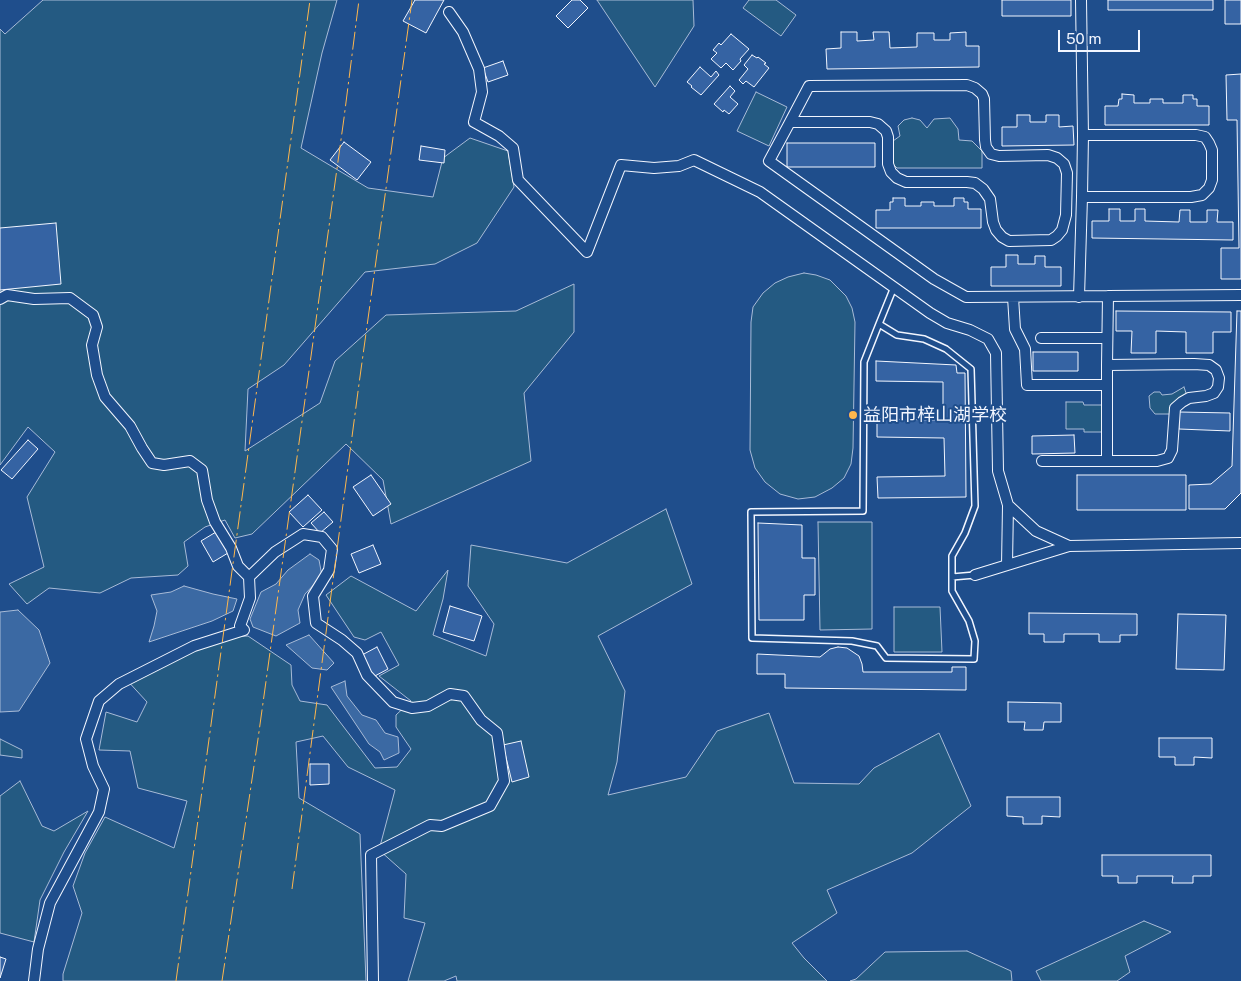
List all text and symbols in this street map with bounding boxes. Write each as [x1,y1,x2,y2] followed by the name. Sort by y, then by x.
[1061,20,1144,52] scale bar
[1066,30,1101,47] text: 50 m
[863,404,1007,426] place label: 益阳市梓山湖学校
[847,409,859,421] marker: 益阳市梓山湖学校

